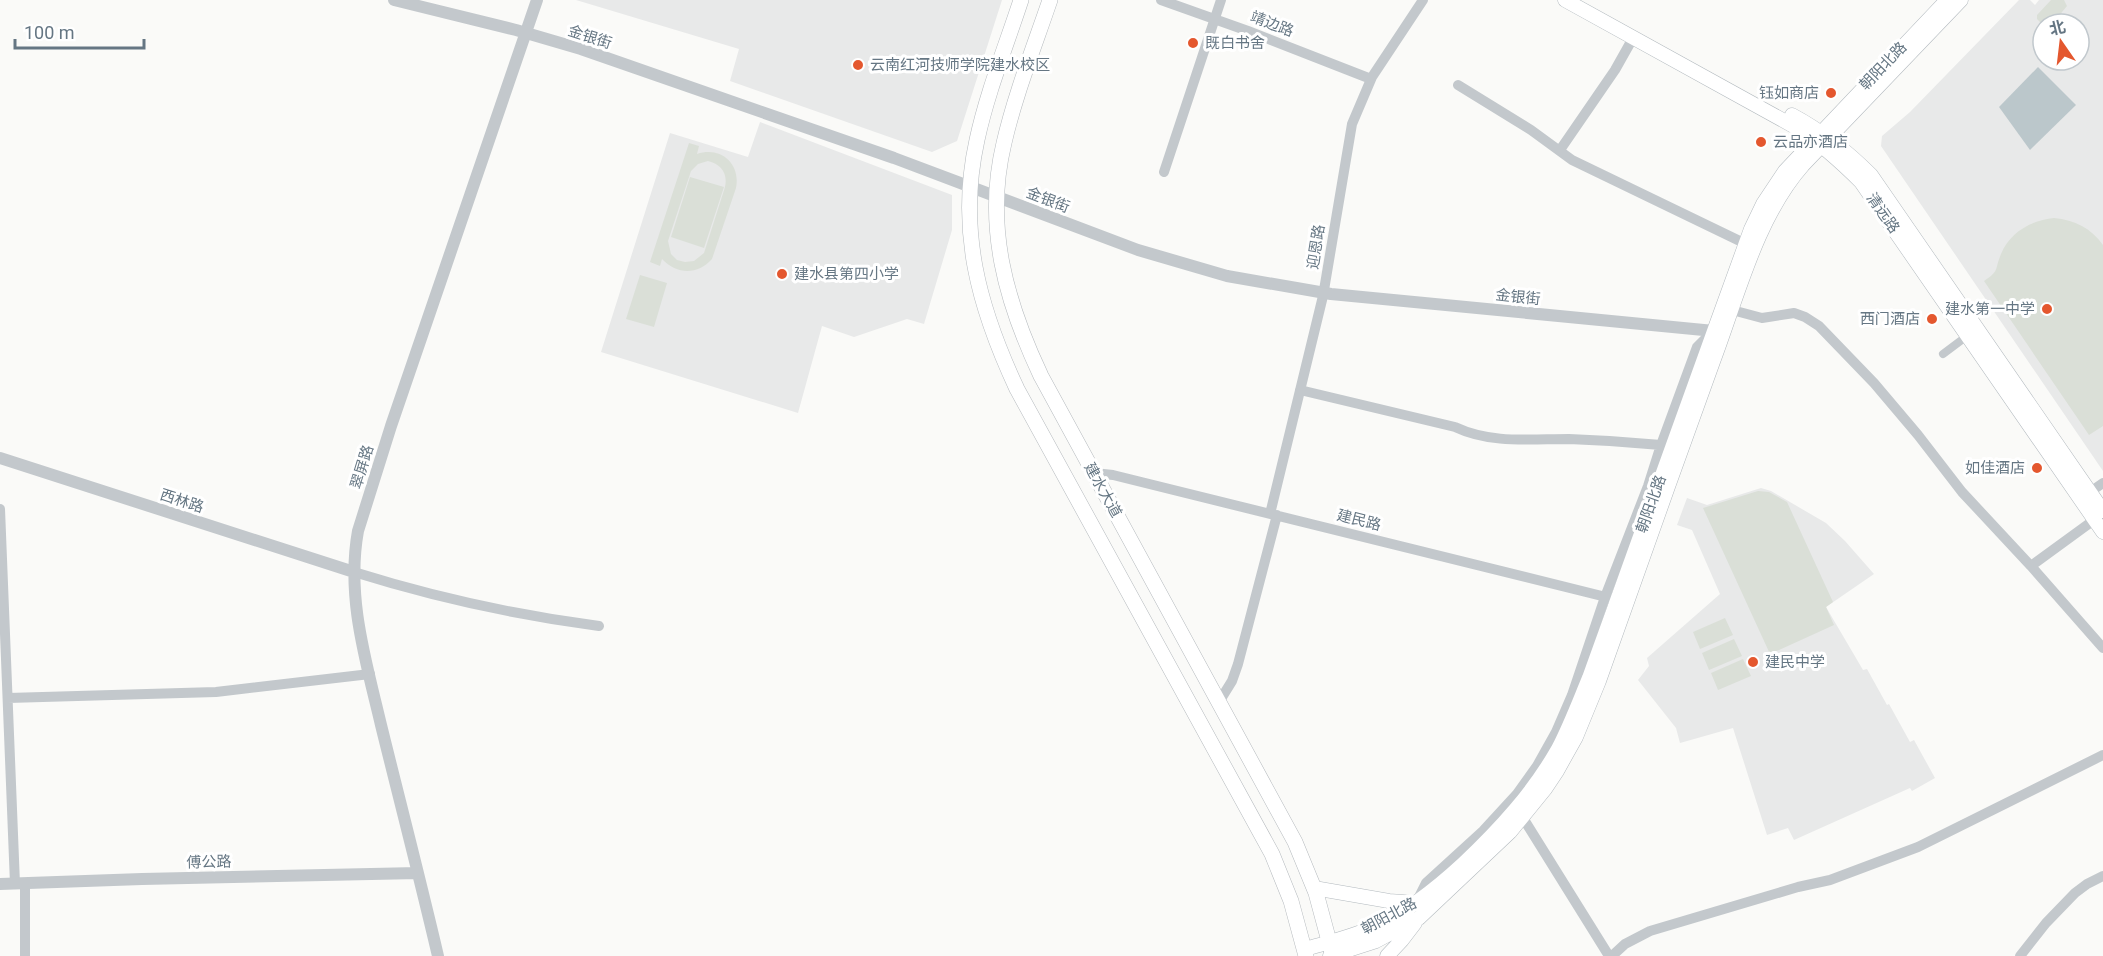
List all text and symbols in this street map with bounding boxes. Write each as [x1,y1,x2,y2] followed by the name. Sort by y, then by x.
[1248,8,1296,40] street label: 靖边路
[15,12,144,50] scale bar
[2031,12,2091,72] north arrow
[2047,17,2068,39] text: 北
[566,21,614,53] street label: 金银街
[24,22,75,43] text: 100 m
[1205,34,1265,52] place label: 既白书舍
[1186,36,1200,50] marker: 既白书舍
[1856,38,1910,94] street label: 朝阳北路
[870,56,1050,74] place label: 云南红河技师学院建水校区
[851,58,865,72] marker: 云南红河技师学院建水校区
[1759,84,1819,102] place label: 钰如商店
[1824,86,1838,100] marker: 钰如商店
[1773,133,1848,151] place label: 云品亦酒店
[1754,135,1768,149] marker: 云品亦酒店
[1024,184,1072,216] street label: 金银街
[1863,189,1903,237] street label: 清远路
[1304,223,1328,271] street label: 迎恩路
[794,265,899,283] place label: 建水县第四小学
[775,267,789,281] marker: 建水县第四小学
[1495,286,1541,308] street label: 金银街
[1945,300,2035,318] place label: 建水第一中学
[2040,302,2054,316] marker: 建水第一中学
[1860,310,1920,328] place label: 西门酒店
[1925,312,1939,326] marker: 西门酒店
[347,443,377,491] street label: 翠屏路
[1081,459,1125,521] street label: 建水大道
[1965,459,2025,477] place label: 如佳酒店
[2030,461,2044,475] marker: 如佳酒店
[1632,473,1670,535] street label: 朝阳北路
[158,485,206,517] street label: 西林路
[1335,506,1383,534] street label: 建民路
[1765,653,1825,671] place label: 建民中学
[1746,655,1760,669] marker: 建民中学
[186,853,232,871] street label: 傅公路
[1358,894,1420,938] street label: 朝阳北路

